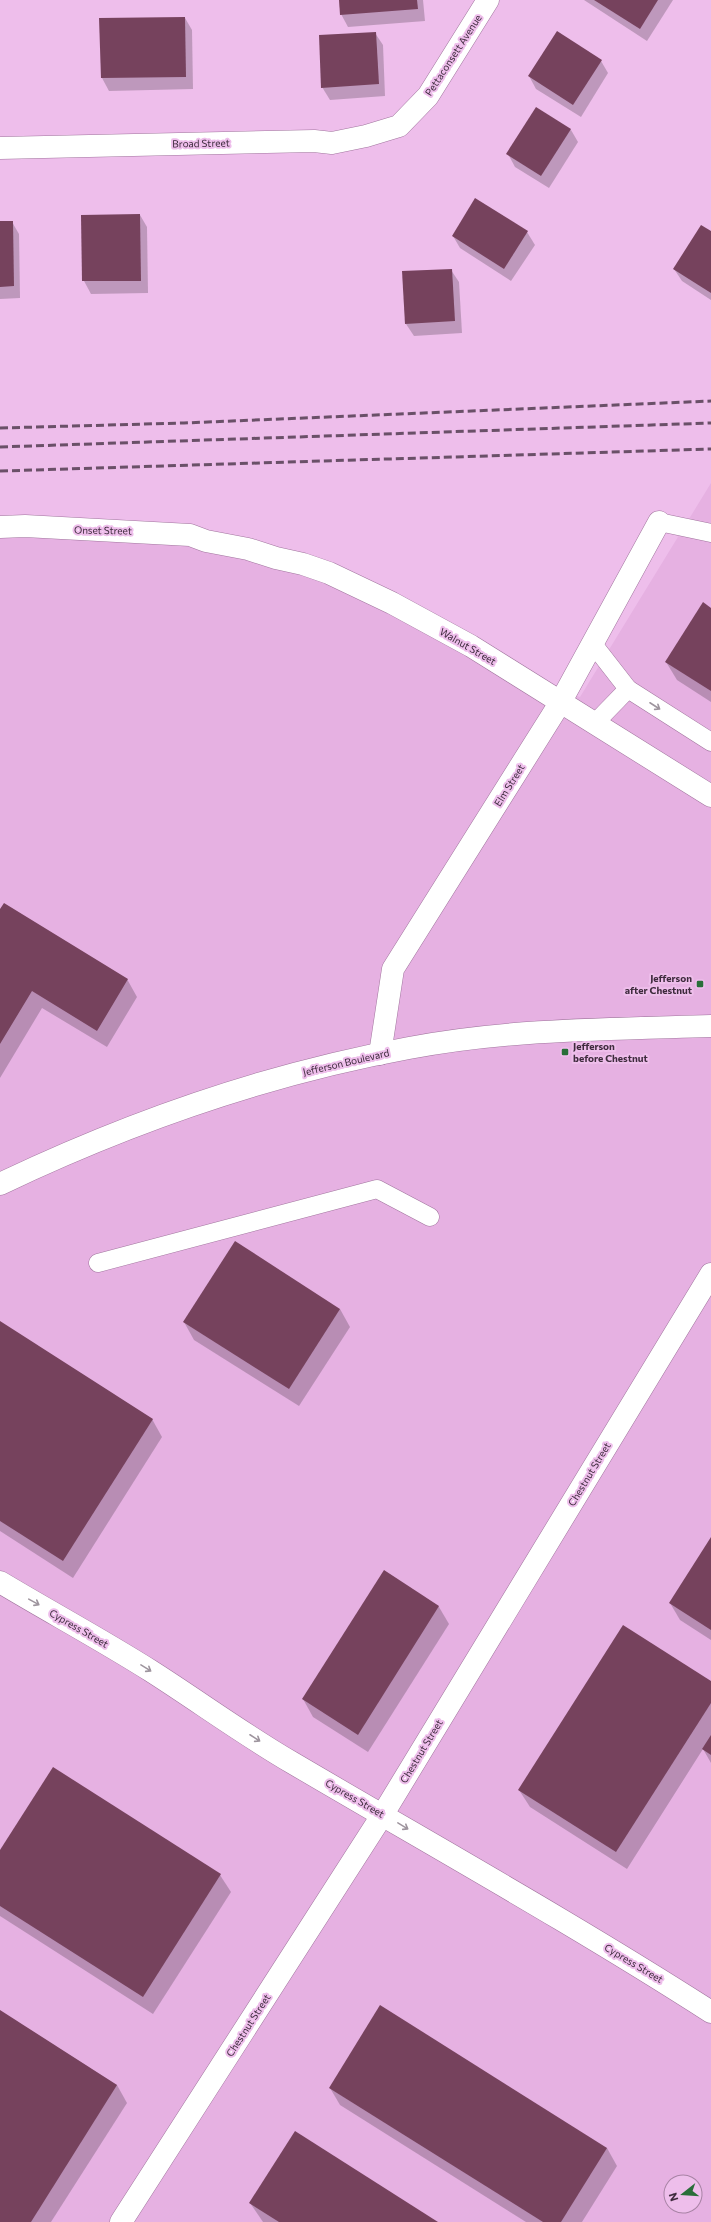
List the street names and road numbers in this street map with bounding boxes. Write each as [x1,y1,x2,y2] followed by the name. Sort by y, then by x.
[422,12,484,98] street label: Pettaconsett Avenue
[172,136,230,150] street label: Broad Street
[74,523,132,537] street label: Onset Street
[438,625,498,667] street label: Walnut Street
[491,762,527,808] street label: Elm Street
[302,1046,391,1078] street label: Jefferson Boulevard
[565,1440,613,1508] street label: Chestnut Street
[47,1606,111,1650] street label: Cypress Street
[397,1717,445,1785] street label: Chestnut Street
[323,1776,387,1820] street label: Cypress Street
[603,1941,665,1985] street label: Cypress Street
[223,1992,273,2058] street label: Chestnut Street

